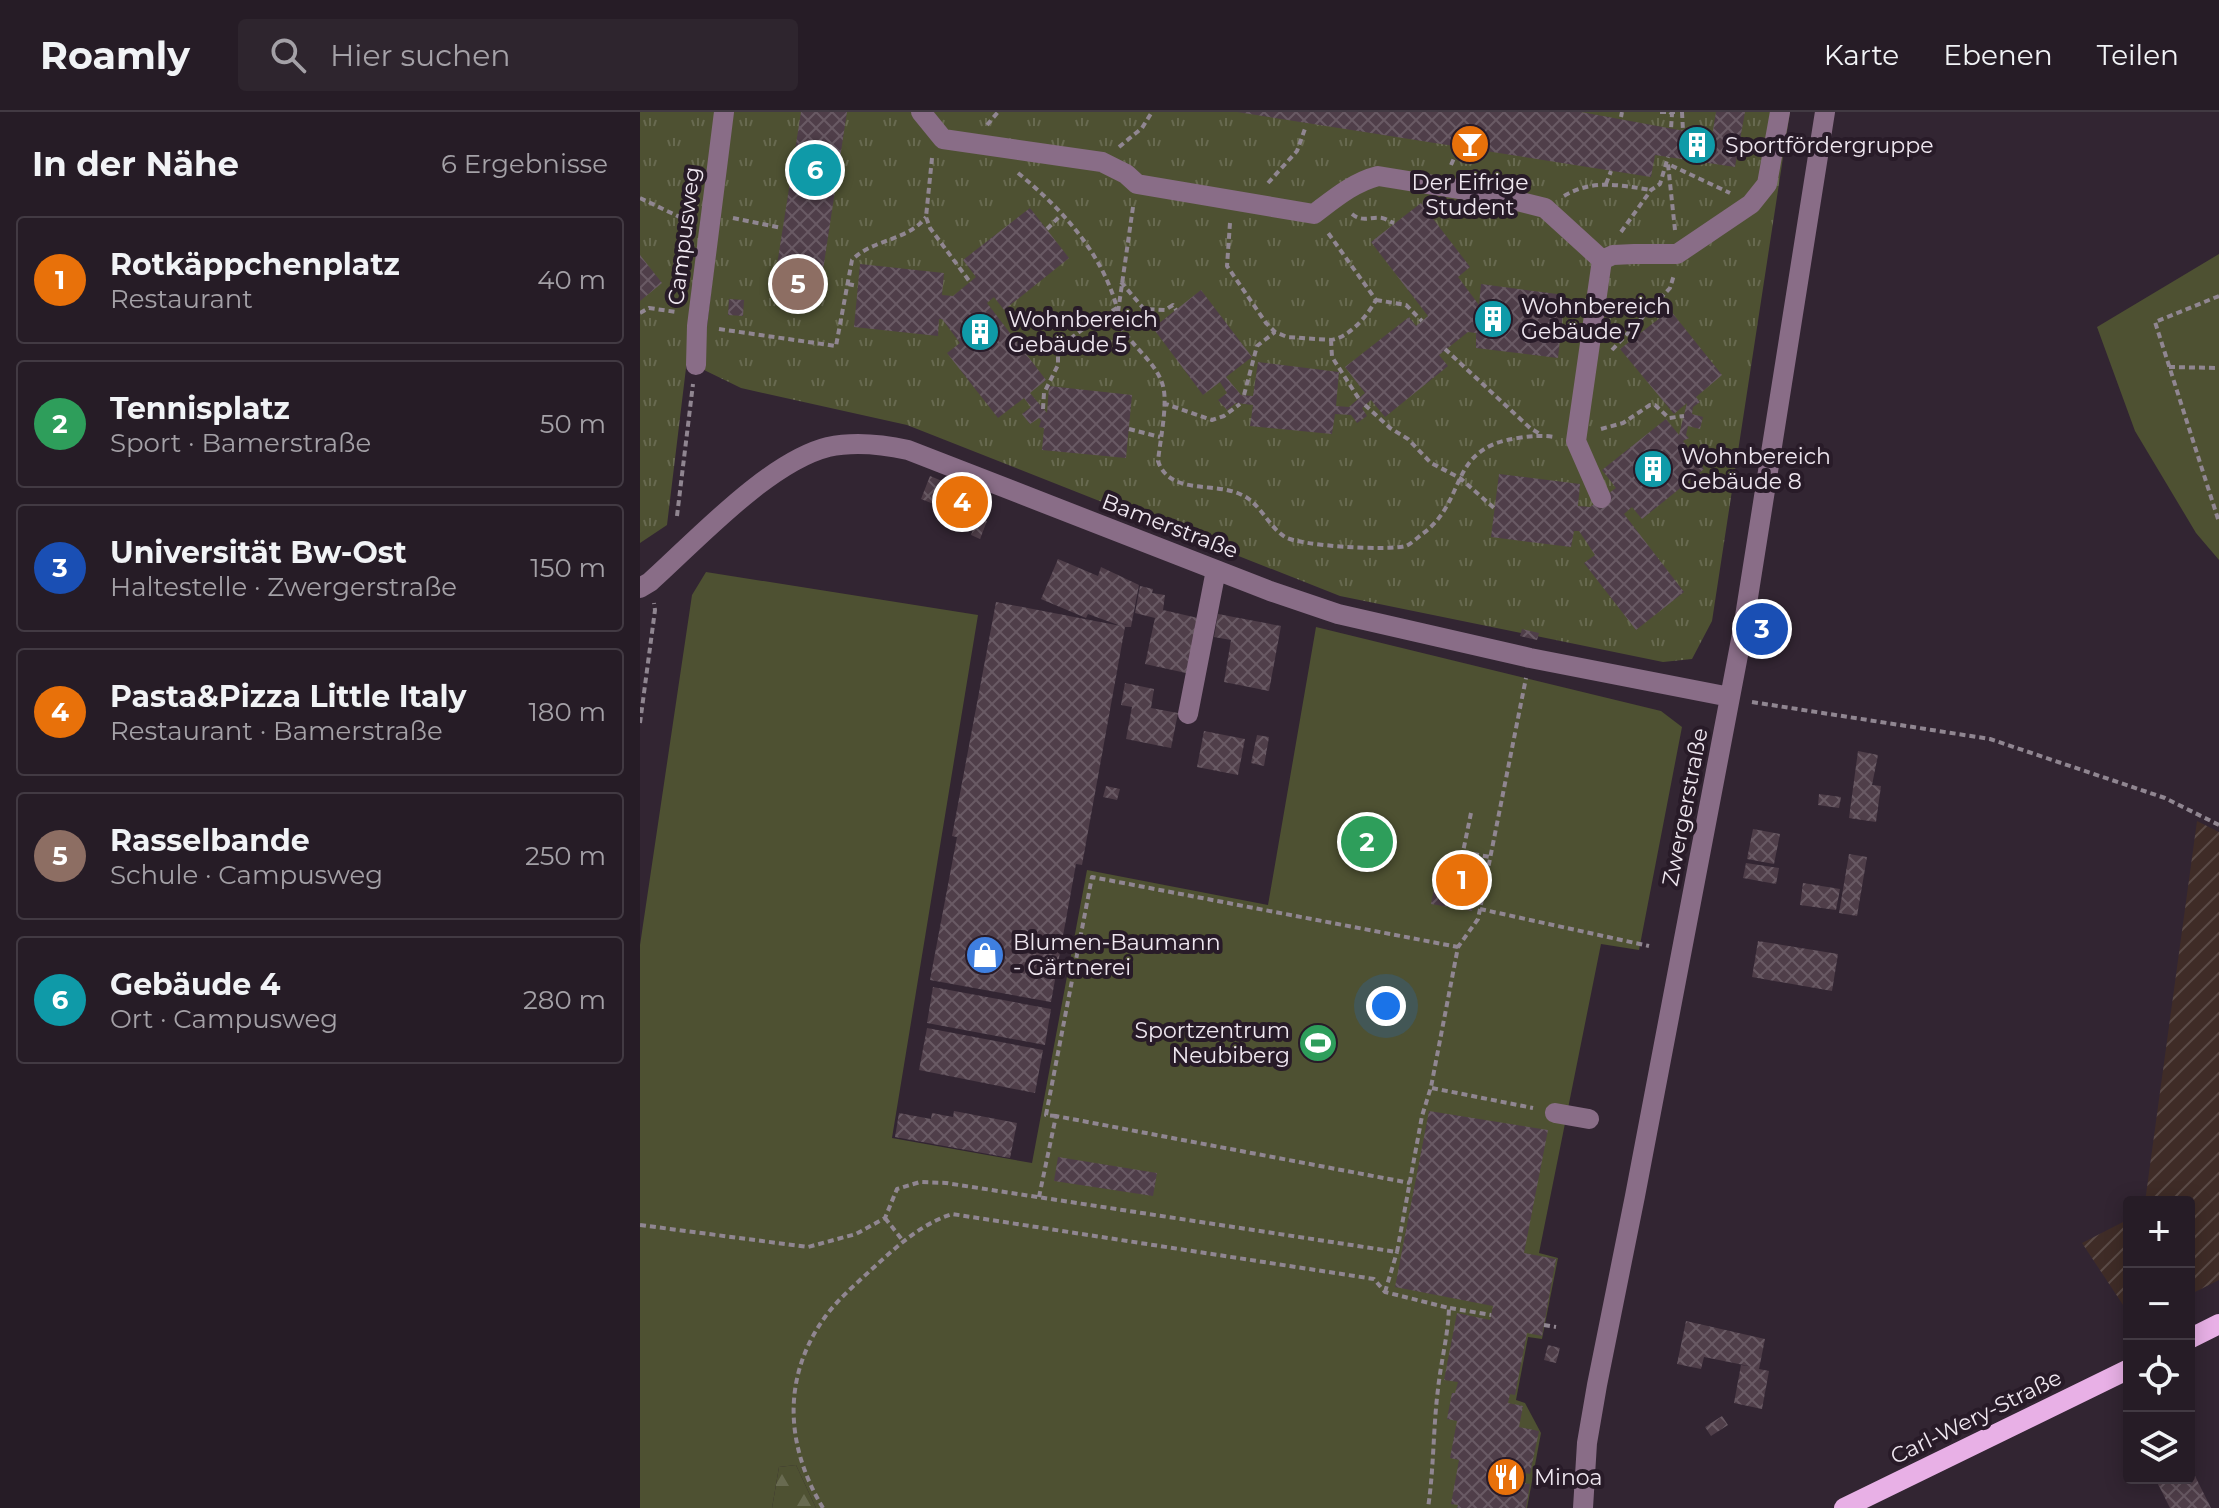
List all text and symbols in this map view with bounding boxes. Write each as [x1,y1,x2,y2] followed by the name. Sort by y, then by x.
[238,19,798,91] search box
[40,32,190,79] text: Roamly
[266,33,310,77] icon: search
[330,37,511,74] text: Hier suchen
[1824,38,1899,72] text: Karte
[1943,38,2053,72] text: Ebenen
[2097,38,2179,72] text: Teilen
[1449,123,1491,165] bar icon: Der Eifrige Student
[1676,124,1718,166] building icon: Sportfördergruppe
[1725,132,1933,159] place label: Sportfördergruppe
[789,140,841,200] pin: 6
[32,143,239,185] text: In der Nähe
[441,148,608,180] text: 6 Ergebnisse
[662,165,706,307] street label: Campusweg
[1411,169,1529,221] place label: Der Eifrige Student
[110,246,400,283] text: Rotkäppchenplatz
[772,254,824,314] pin: 5
[55,264,65,296] text: 1
[537,264,606,296] text: 40 m
[110,283,253,315] text: Restaurant
[1521,293,1671,345] place label: Wohnbereich Gebäude 7
[1472,298,1514,340] building icon: Wohnbereich Gebäude 7
[1008,306,1158,358] place label: Wohnbereich Gebäude 5
[959,311,1001,353] building icon: Wohnbereich Gebäude 5
[110,390,290,427] text: Tennisplatz
[52,408,68,440] text: 2
[540,408,606,440] text: 50 m
[110,427,371,459] text: Sport · Bamerstraße
[1681,443,1831,495] place label: Wohnbereich Gebäude 8
[1632,448,1674,490] building icon: Wohnbereich Gebäude 8
[936,472,988,532] pin: 4
[1098,488,1242,564] street label: Bamerstraße
[110,534,407,571] text: Universität Bw-Ost
[52,552,68,584] text: 3
[530,552,606,584] text: 150 m
[110,571,457,603] text: Haltestelle · Zwergerstraße
[1736,599,1788,659] pin: 3
[110,678,467,715] text: Pasta&Pizza Little Italy
[51,696,69,728] text: 4
[528,696,606,728] text: 180 m
[110,715,443,747] text: Restaurant · Bamerstraße
[1656,726,1714,888] street label: Zwergerstraße
[1341,812,1393,872] pin: 2
[110,822,310,859] text: Rasselbande
[52,840,68,872] text: 5
[525,840,606,872] text: 250 m
[1436,850,1488,910] pin: 1
[110,859,383,891] text: Schule · Campusweg
[1013,929,1221,981] place label: Blumen-Baumann - Gärtnerei
[964,934,1006,976] shop icon: Blumen-Baumann - Gärtnerei
[110,966,280,1003] text: Gebäude 4
[52,984,68,1016] text: 6
[523,984,606,1016] text: 280 m
[1366,986,1406,1026] your location
[110,1003,338,1035] text: Ort · Campusweg
[1135,1017,1290,1069] place label: Sportzentrum Neubiberg
[1297,1022,1339,1064] sports icon: Sportzentrum Neubiberg
[2123,1196,2195,1484] map controls
[2123,1196,2195,1268] button: +
[2123,1268,2195,1340] button: −
[2123,1340,2195,1412] button: locate
[1886,1364,2066,1470] street label: Carl-Wery-Straße
[2123,1412,2195,1484] button: layers
[1485,1456,1527,1498] restaurant icon: Minoa
[1534,1464,1603,1491] place label: Minoa

